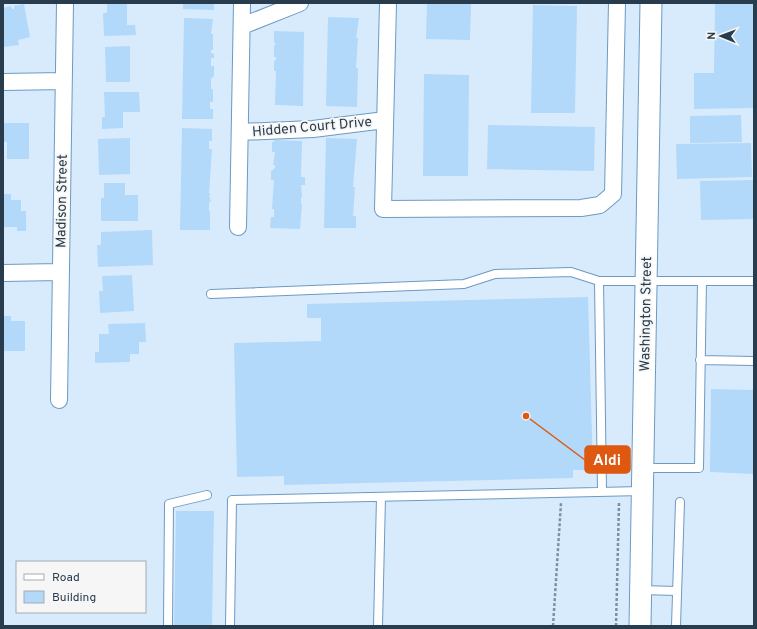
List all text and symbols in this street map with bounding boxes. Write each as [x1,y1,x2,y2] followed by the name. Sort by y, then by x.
[701,16,741,56] north arrow
[705,32,719,40] text: N
[251,114,373,141] street label: Hidden Court Drive
[53,154,72,248] street label: Madison Street
[637,256,656,372] street label: Washington Street
[585,446,630,473] callout: Aldi
[593,452,621,471] text: Aldi
[16,561,146,613] legend
[52,570,80,586] text: Road
[52,590,96,606] text: Building

